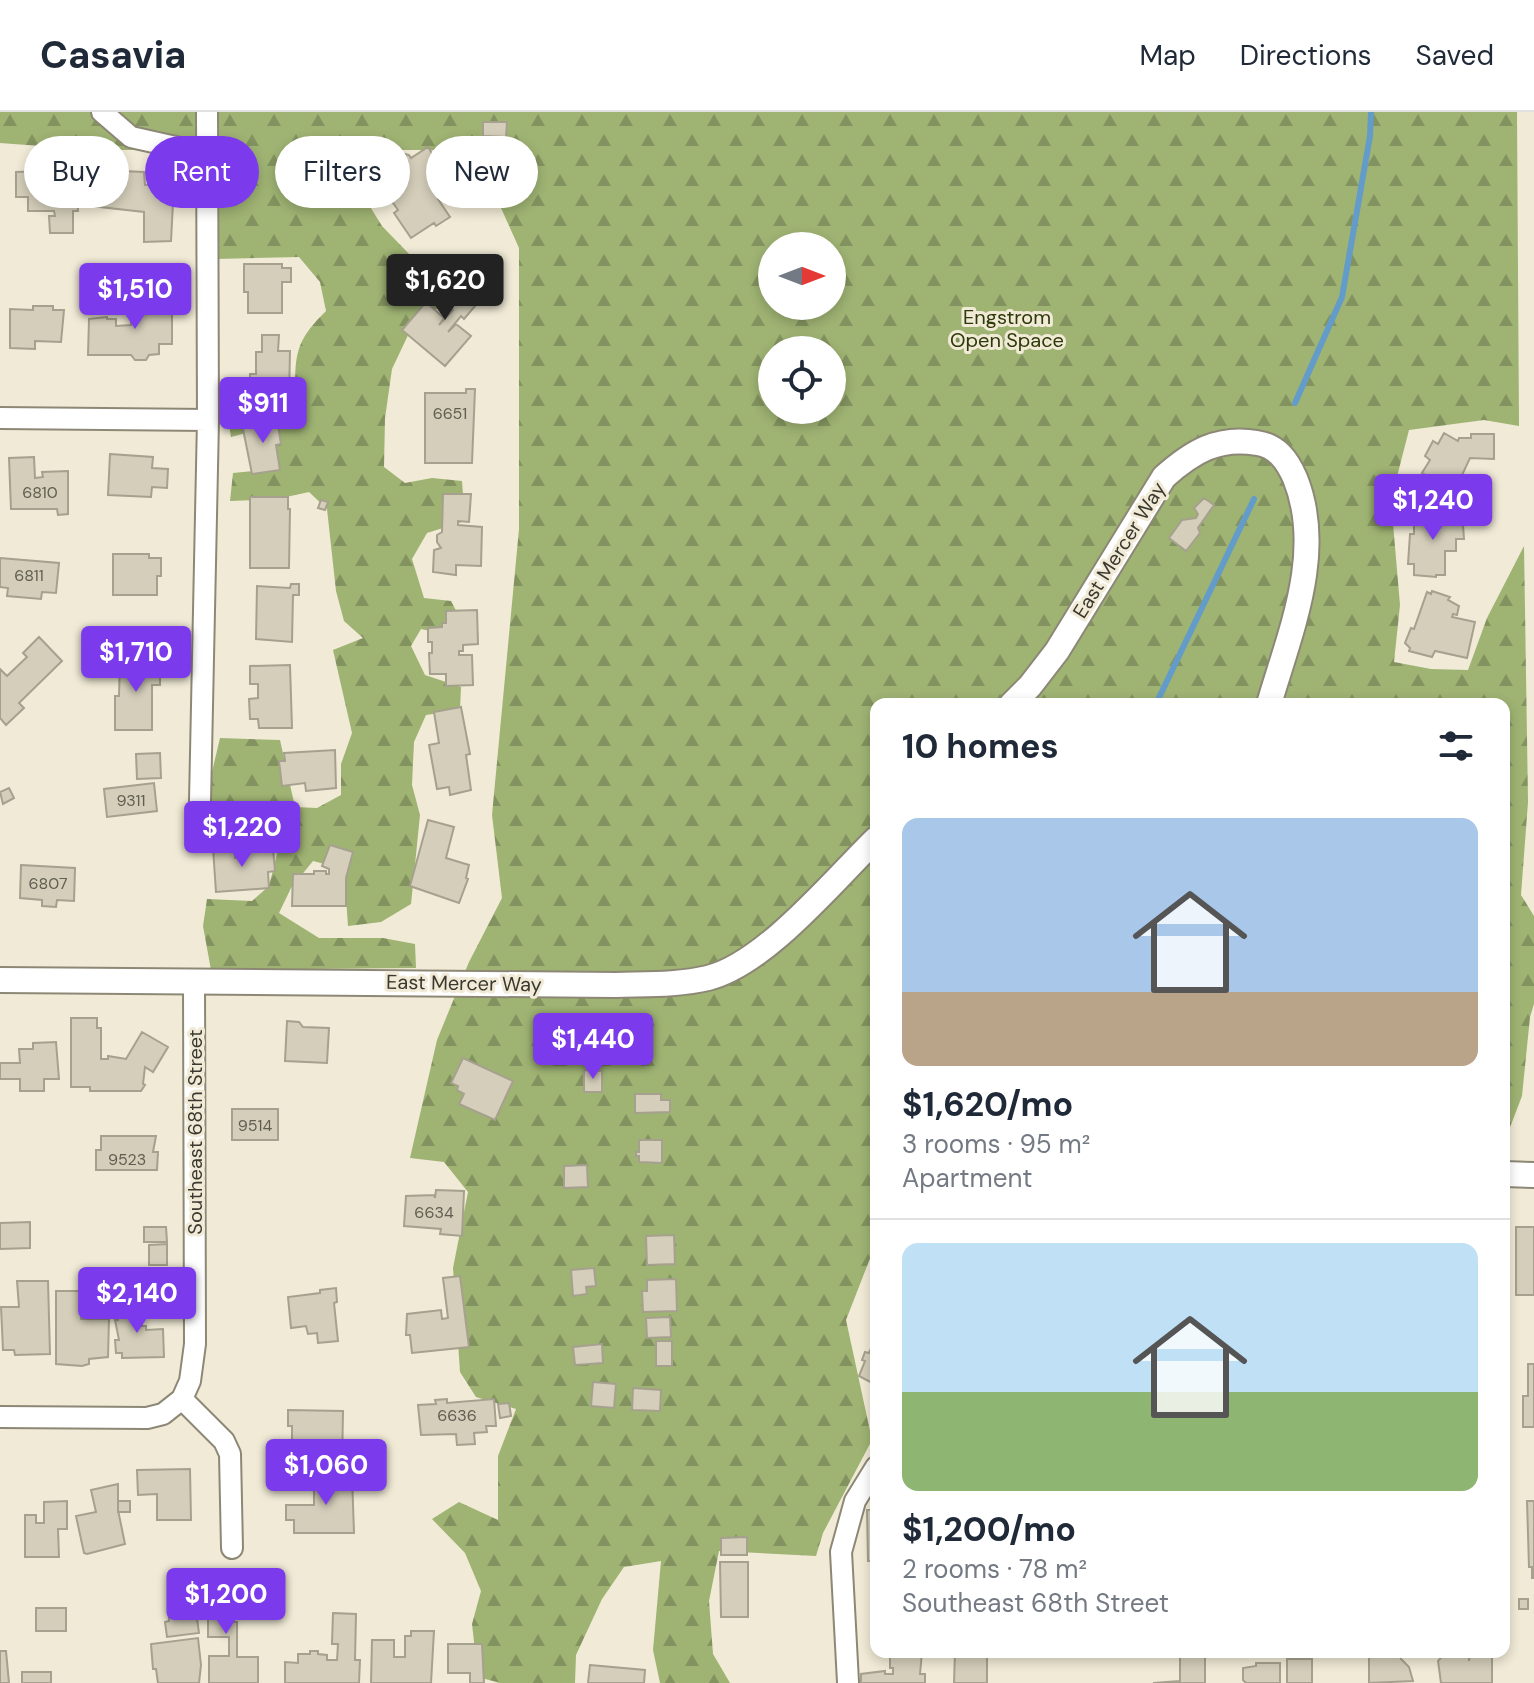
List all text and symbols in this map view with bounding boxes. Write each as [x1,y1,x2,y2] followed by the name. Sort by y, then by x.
[40,30,186,80] text: Casavia
[1139,37,1196,74] text: Map
[1240,37,1372,74] text: Directions
[1416,37,1494,74] text: Saved
[24,136,129,208] chip: Buy
[145,136,259,208] chip: Rent
[275,136,410,208] chip: Filters
[426,136,538,208] chip: New
[758,232,846,320] north arrow
[758,232,846,424] map controls
[380,254,510,322] pin: $1,620
[70,263,200,331] pin: $1,510
[405,263,485,297] text: $1,620
[97,272,173,306] text: $1,510
[950,304,1064,353] park label: Engstrom Open Space
[758,336,846,424] button: locate
[216,377,310,445] pin: $911
[238,386,288,420] text: $911
[433,403,467,424] house number: 6651
[1368,474,1498,542] pin: $1,240
[1067,477,1171,623] street label: East Mercer Way
[22,482,58,503] house number: 6810
[1392,483,1474,517] text: $1,240
[14,565,44,586] house number: 6811
[71,626,201,694] pin: $1,710
[99,635,173,669] text: $1,710
[902,724,1059,769] text: 10 homes
[1434,724,1478,768] icon: filters
[117,790,145,811] house number: 9311
[177,801,307,869] pin: $1,220
[202,810,282,844] text: $1,220
[1118,870,1262,1014] icon: home
[28,873,68,894] house number: 6807
[386,969,542,997] street label: East Mercer Way
[528,1013,658,1081] pin: $1,440
[551,1022,635,1056] text: $1,440
[182,1029,208,1235] street label: Southeast 68th Street
[902,1082,1073,1127] text: $1,620/mo
[238,1115,273,1136] house number: 9514
[902,1127,1090,1161] text: 3 rooms · 95 m²
[108,1149,146,1170] house number: 9523
[902,1161,1033,1195] text: Apartment
[414,1202,454,1223] house number: 6634
[72,1267,202,1335] pin: $2,140
[96,1276,178,1310] text: $2,140
[1118,1295,1262,1439] icon: home
[437,1405,477,1426] house number: 6636
[261,1439,391,1507] pin: $1,060
[284,1448,368,1482] text: $1,060
[902,1507,1076,1552] text: $1,200/mo
[902,1552,1087,1586] text: 2 rooms · 78 m²
[161,1568,291,1636] pin: $1,200
[184,1577,268,1611] text: $1,200
[902,1586,1169,1620] text: Southeast 68th Street

